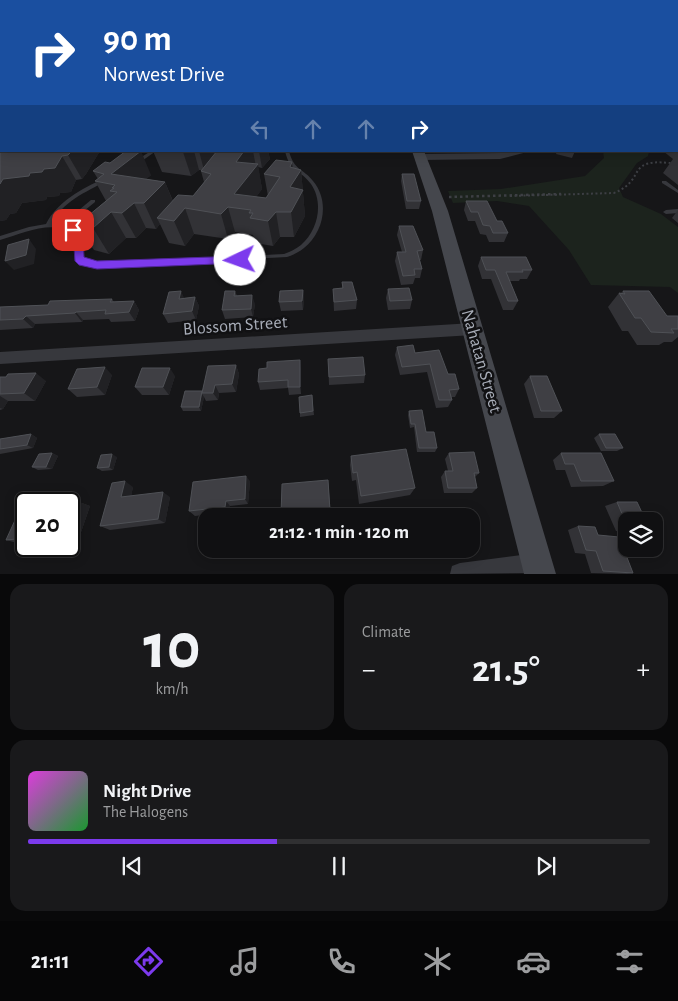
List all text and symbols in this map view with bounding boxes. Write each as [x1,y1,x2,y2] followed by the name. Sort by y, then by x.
[20,20,85,85] icon: right
[103,22,172,57] text: 90 m
[103,63,225,85] text: Norwest Drive
[246,115,274,143] icon: left
[299,115,327,143] icon: ahead
[352,115,380,143] icon: ahead
[405,115,433,143] icon: right
[52,209,94,251] pin
[59,216,87,244] icon: arrive
[213,233,265,285] position arrow
[458,308,504,415] street label: Nahatan Street
[182,313,288,339] street label: Blossom Street
[15,492,80,557] speed limit sign: 20
[618,512,663,557] map controls
[618,512,663,557] button: layers
[269,523,409,542] text: 21:12 · 1 min · 120 m
[143,615,201,680] text: 10
[362,624,411,640] text: Climate
[472,651,540,689] text: 21.5°
[362,656,375,684] text: −
[637,656,650,684] text: +
[155,681,189,697] text: km/h
[103,782,191,801] text: Night Drive
[103,804,188,820] text: The Halogens
[118,852,146,880] icon: previous
[325,852,353,880] icon: pause
[532,852,560,880] icon: next
[131,944,166,979] icon: directions
[227,944,262,979] icon: music
[324,944,359,979] icon: phone
[420,944,455,979] icon: climate
[516,944,551,979] icon: car
[612,944,647,979] icon: filters
[31,950,70,972] text: 21:11

